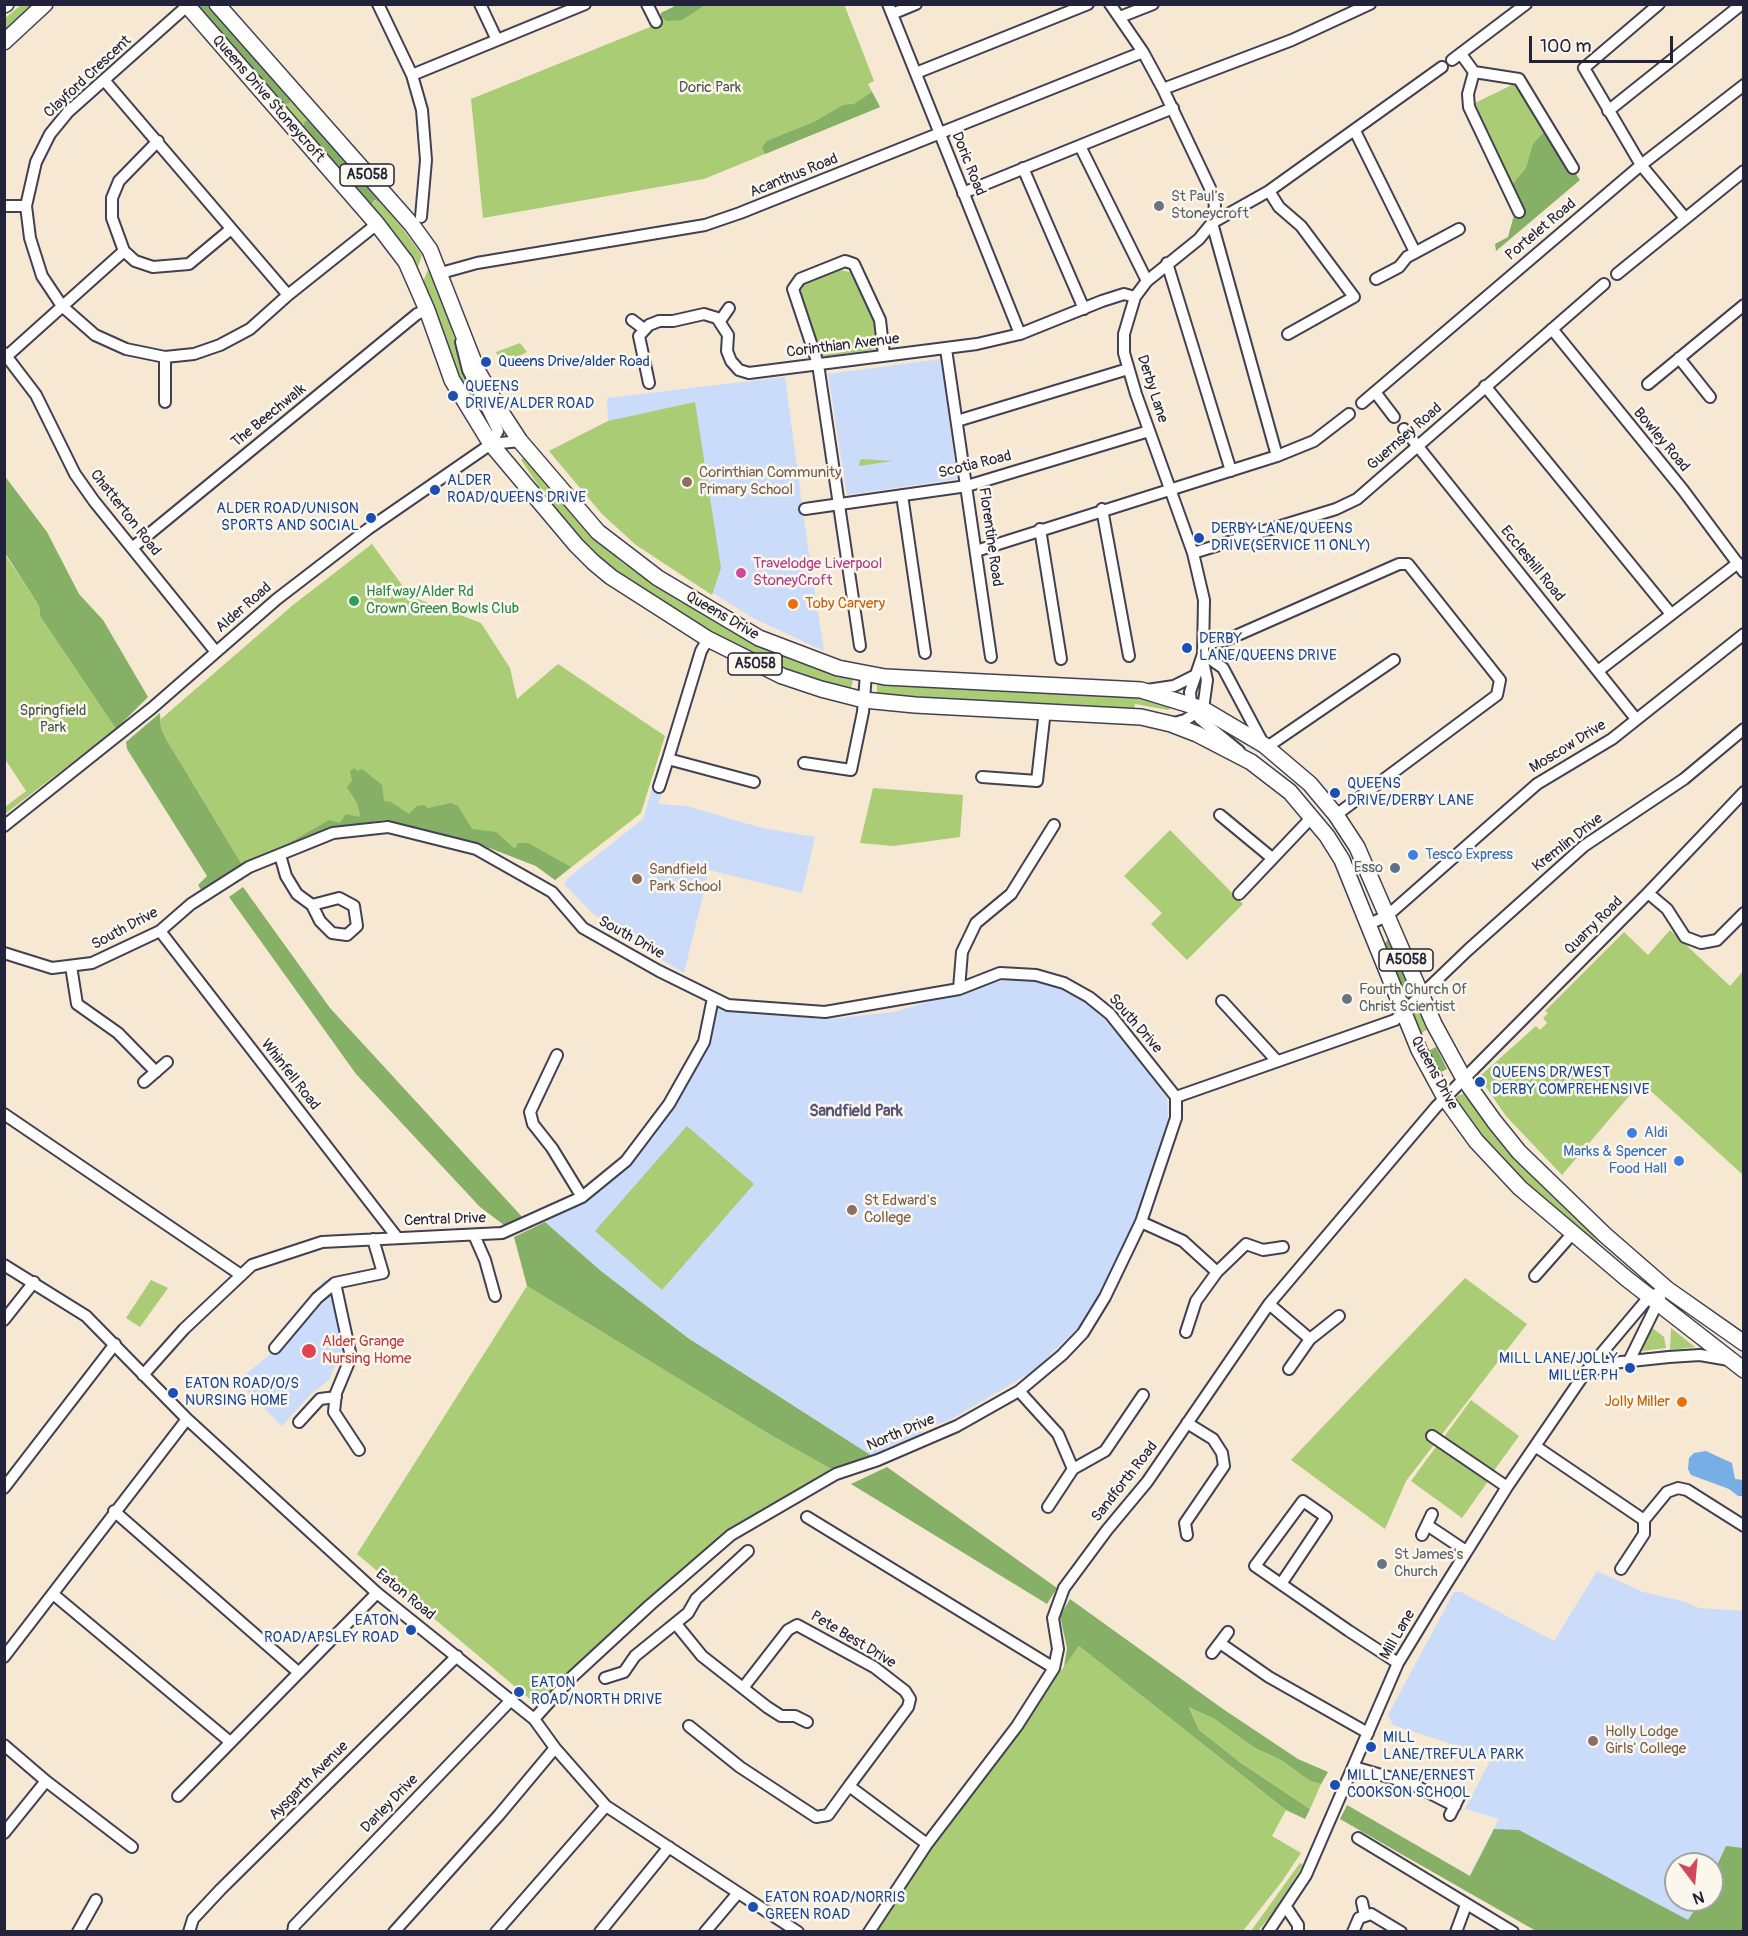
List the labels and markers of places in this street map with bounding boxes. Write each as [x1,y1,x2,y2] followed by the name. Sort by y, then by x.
[1171,188,1249,223] place label: St Paul's Stoneycroft
[1152,199,1166,213] marker: St Paul's Stoneycroft
[498,353,650,371] place label: Queens Drive/alder Road
[479,355,493,369] marker: Queens Drive/alder Road
[465,378,594,413] place label: QUEENS DRIVE/ALDER ROAD
[446,389,460,403] marker: QUEENS DRIVE/ALDER ROAD
[699,464,841,499] place label: Corinthian Community Primary School
[447,472,586,507] place label: ALDER ROAD/QUEENS DRIVE
[680,475,694,489] marker: Corinthian Community Primary School
[428,483,442,497] marker: ALDER ROAD/QUEENS DRIVE
[216,500,359,535] place label: ALDER ROAD/UNISON SPORTS AND SOCIAL
[364,511,378,525] marker: ALDER ROAD/UNISON SPORTS AND SOCIAL
[1211,520,1371,555] place label: DERBY LANE/QUEENS DRIVE(SERVICE 11 ONLY)
[1192,531,1206,545] marker: DERBY LANE/QUEENS DRIVE(SERVICE 11 ONLY)
[753,555,882,590] place label: Travelodge Liverpool StoneyCroft
[734,566,748,580] marker: Travelodge Liverpool StoneyCroft
[366,583,519,618] place label: Halfway/Alder Rd Crown Green Bowls Club
[347,594,361,608] marker: Halfway/Alder Rd Crown Green Bowls Club
[805,595,885,613] place label: Toby Carvery
[786,597,800,611] marker: Toby Carvery
[1199,630,1337,665] place label: DERBY LANE/QUEENS DRIVE
[1180,641,1194,655] marker: DERBY LANE/QUEENS DRIVE
[1347,775,1474,810] place label: QUEENS DRIVE/DERBY LANE
[1328,786,1342,800] marker: QUEENS DRIVE/DERBY LANE
[1425,846,1513,864] place label: Tesco Express
[1406,848,1420,862] marker: Tesco Express
[1354,859,1383,877] place label: Esso
[649,861,722,896] place label: Sandfield Park School
[1388,861,1402,875] marker: Esso
[630,872,644,886] marker: Sandfield Park School
[1359,981,1467,1016] place label: Fourth Church Of Christ Scientist
[1340,992,1354,1006] marker: Fourth Church Of Christ Scientist
[1492,1064,1650,1099] place label: QUEENS DR/WEST DERBY COMPREHENSIVE
[1473,1075,1487,1089] marker: QUEENS DR/WEST DERBY COMPREHENSIVE
[1644,1124,1667,1142] place label: Aldi
[1625,1126,1639,1140] marker: Aldi
[1563,1143,1667,1178] place label: Marks & Spencer Food Hall
[1672,1154,1686,1168] marker: Marks & Spencer Food Hall
[864,1192,936,1227] place label: St Edward's College
[845,1203,859,1217] marker: St Edward's College
[322,1333,411,1368] place label: Alder Grange Nursing Home
[300,1342,318,1360] marker: Alder Grange Nursing Home
[1499,1350,1618,1385] place label: MILL LANE/JOLLY MILLER PH
[1623,1361,1637,1375] marker: MILL LANE/JOLLY MILLER PH
[185,1375,299,1410] place label: EATON ROAD/O/S NURSING HOME
[166,1386,180,1400] marker: EATON ROAD/O/S NURSING HOME
[1605,1393,1670,1411] place label: Jolly Miller
[1675,1395,1689,1409] marker: Jolly Miller
[1394,1546,1463,1581] place label: St James's Church
[1375,1557,1389,1571] marker: St James's Church
[264,1612,399,1647] place label: EATON ROAD/APSLEY ROAD
[404,1623,418,1637] marker: EATON ROAD/APSLEY ROAD
[531,1674,662,1709] place label: EATON ROAD/NORTH DRIVE
[512,1685,526,1699] marker: EATON ROAD/NORTH DRIVE
[1605,1723,1686,1758] place label: Holly Lodge Girls' College
[1383,1729,1524,1764] place label: MILL LANE/TREFULA PARK
[1586,1734,1600,1748] marker: Holly Lodge Girls' College
[1364,1740,1378,1754] marker: MILL LANE/TREFULA PARK
[1347,1767,1475,1802] place label: MILL LANE/ERNEST COOKSON SCHOOL
[1328,1778,1342,1792] marker: MILL LANE/ERNEST COOKSON SCHOOL
[765,1889,905,1924] place label: EATON ROAD/NORRIS GREEN ROAD
[746,1900,760,1914] marker: EATON ROAD/NORRIS GREEN ROAD

